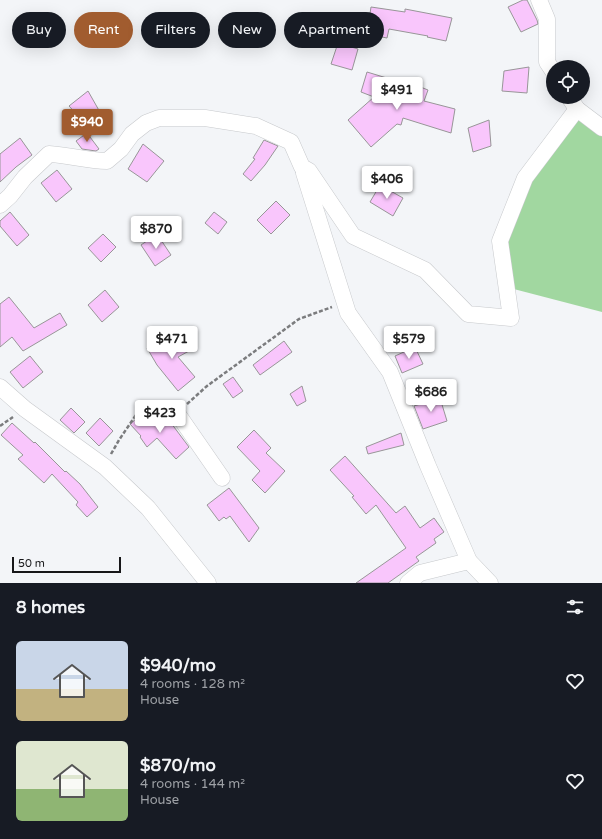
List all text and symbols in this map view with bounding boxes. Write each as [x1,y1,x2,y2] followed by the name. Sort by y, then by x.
[12,12,66,48] chip: Buy
[74,12,133,48] chip: Rent
[141,12,210,48] chip: Filters
[218,12,276,48] chip: New
[284,12,384,48] chip: Apartment
[546,60,590,104] map controls
[546,60,590,104] button: locate
[373,77,421,111] pin: $491
[381,82,413,98] text: $491
[63,109,111,143] pin: $940
[71,114,103,130] text: $940
[363,166,411,200] pin: $406
[371,171,403,187] text: $406
[132,216,180,250] pin: $870
[140,221,172,237] text: $870
[148,326,196,360] pin: $471
[385,326,433,360] pin: $579
[156,331,188,347] text: $471
[393,331,425,347] text: $579
[407,379,455,413] pin: $686
[415,384,447,400] text: $686
[136,400,184,434] pin: $423
[144,405,176,421] text: $423
[12,555,121,574] scale bar
[18,557,45,570] text: 50 m
[564,596,586,618] icon: filters
[16,597,85,618] text: 8 homes
[140,655,216,676] text: $940/mo
[48,657,96,705] icon: home
[564,670,586,692] icon: heart
[140,676,245,692] text: 4 rooms · 128 m²
[140,692,179,708] text: House
[140,755,216,776] text: $870/mo
[48,757,96,805] icon: home
[564,770,586,792] icon: heart
[140,776,245,792] text: 4 rooms · 144 m²
[140,792,179,808] text: House

